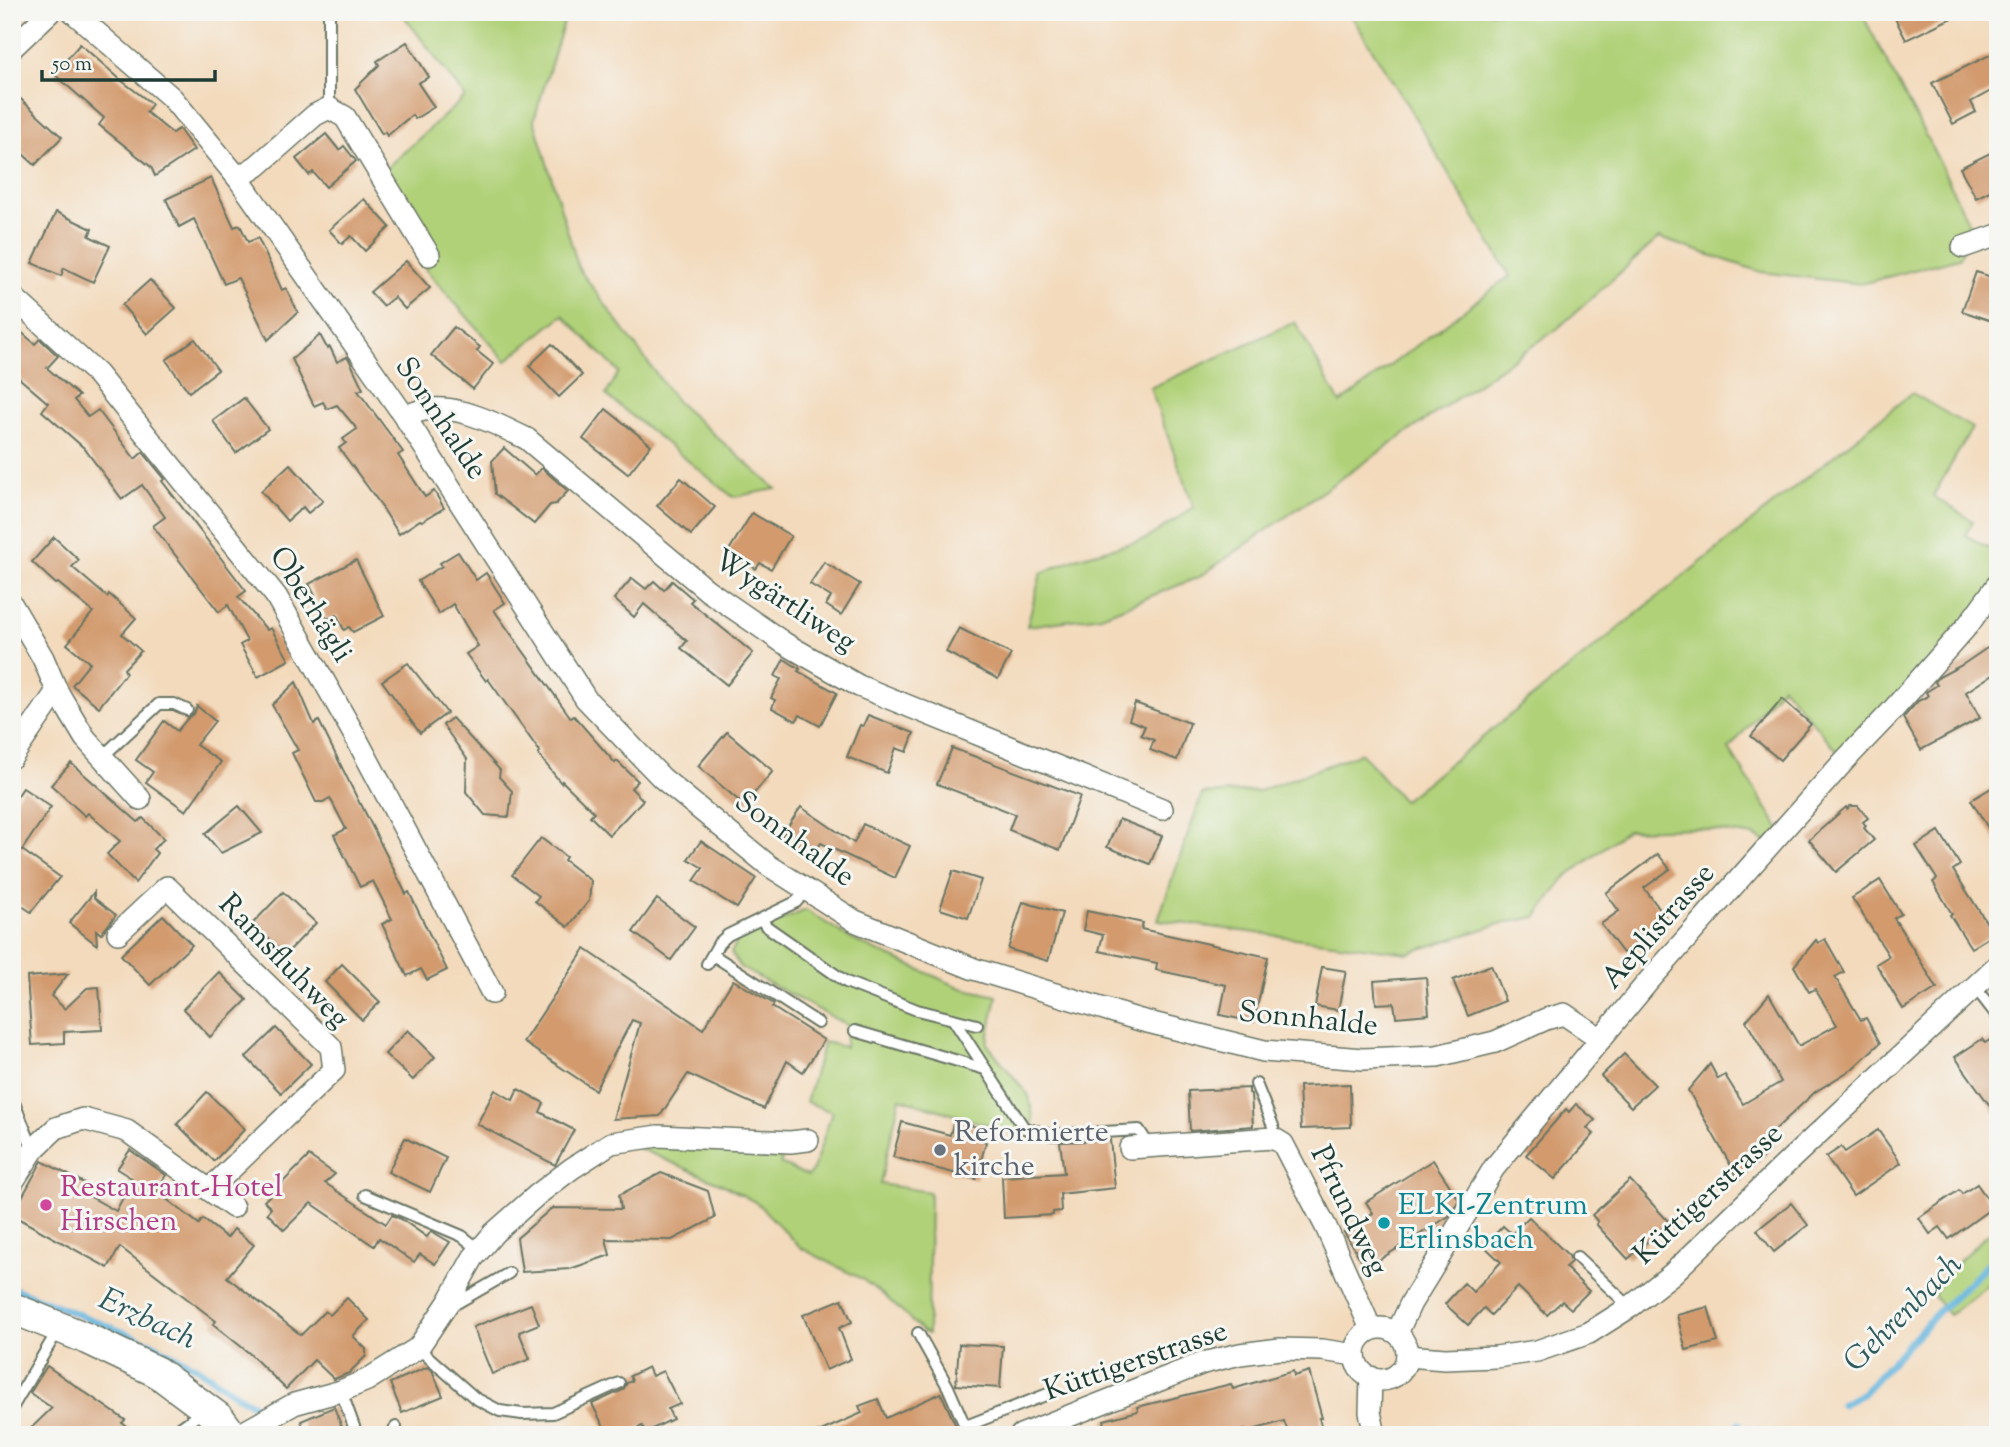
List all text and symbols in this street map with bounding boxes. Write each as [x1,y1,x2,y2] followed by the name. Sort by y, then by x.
[42,38,215,82] scale bar
[51,50,92,80] text: 50 m
[383,349,497,489] street label: Sonnhalde
[257,539,363,671] street label: Oberhägli
[704,540,864,664] street label: Wygärtliweg
[725,781,863,899] street label: Sonnhalde
[1592,855,1726,999] street label: Aeplistrasse
[207,885,359,1039] street label: Ramsfluhweg
[1236,991,1380,1049] street label: Sonnhalde
[954,1112,1109,1189] place label: Reformierte kirche
[1624,1114,1794,1276] street label: Küttigerstrasse
[1298,1139,1398,1283] street label: Pfrundweg
[932,1142,948,1158] marker: Reformierte kirche
[60,1167,283,1244] place label: Restaurant-Hotel Hirschen
[1398,1185,1588,1262] place label: ELKI-Zentrum Erlinsbach
[38,1197,54,1213] marker: Restaurant-Hotel Hirschen
[1376,1215,1392,1231] marker: ELKI-Zentrum Erlinsbach
[1834,1244,1974,1384] water label: Gehrenbach
[90,1277,204,1363] water label: Erzbach
[1039,1311,1233,1413] street label: Küttigerstrasse

